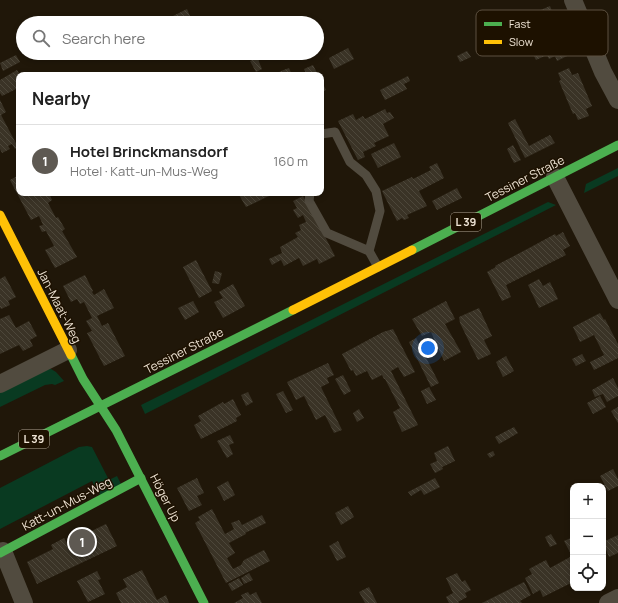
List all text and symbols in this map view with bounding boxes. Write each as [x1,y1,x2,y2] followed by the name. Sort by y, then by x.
[476,10,608,56] legend
[16,16,324,60] search box
[509,16,531,31] text: Fast
[30,27,52,49] icon: search
[62,28,145,49] text: Search here
[509,34,534,49] text: Slow
[32,87,90,110] text: Nearby
[70,141,228,162] text: Hotel Brinckmansdorf
[482,151,567,206] street label: Tessiner Straße
[42,152,48,170] text: 1
[273,152,308,170] text: 160 m
[70,162,218,180] text: Hotel · Katt-un-Mus-Weg
[451,213,481,231] road number: L 39
[33,265,86,346] street label: Jan-Maat-Weg
[141,323,226,378] street label: Tessiner Straße
[418,338,438,358] your location
[19,430,49,448] road number: L 39
[146,471,185,525] street label: Höger Up
[19,473,115,534] street label: Katt-un-Mus-Weg
[570,483,606,591] map controls
[570,483,606,519] button: +
[570,519,606,555] button: −
[69,527,95,557] pin: 1
[570,555,606,591] button: locate

